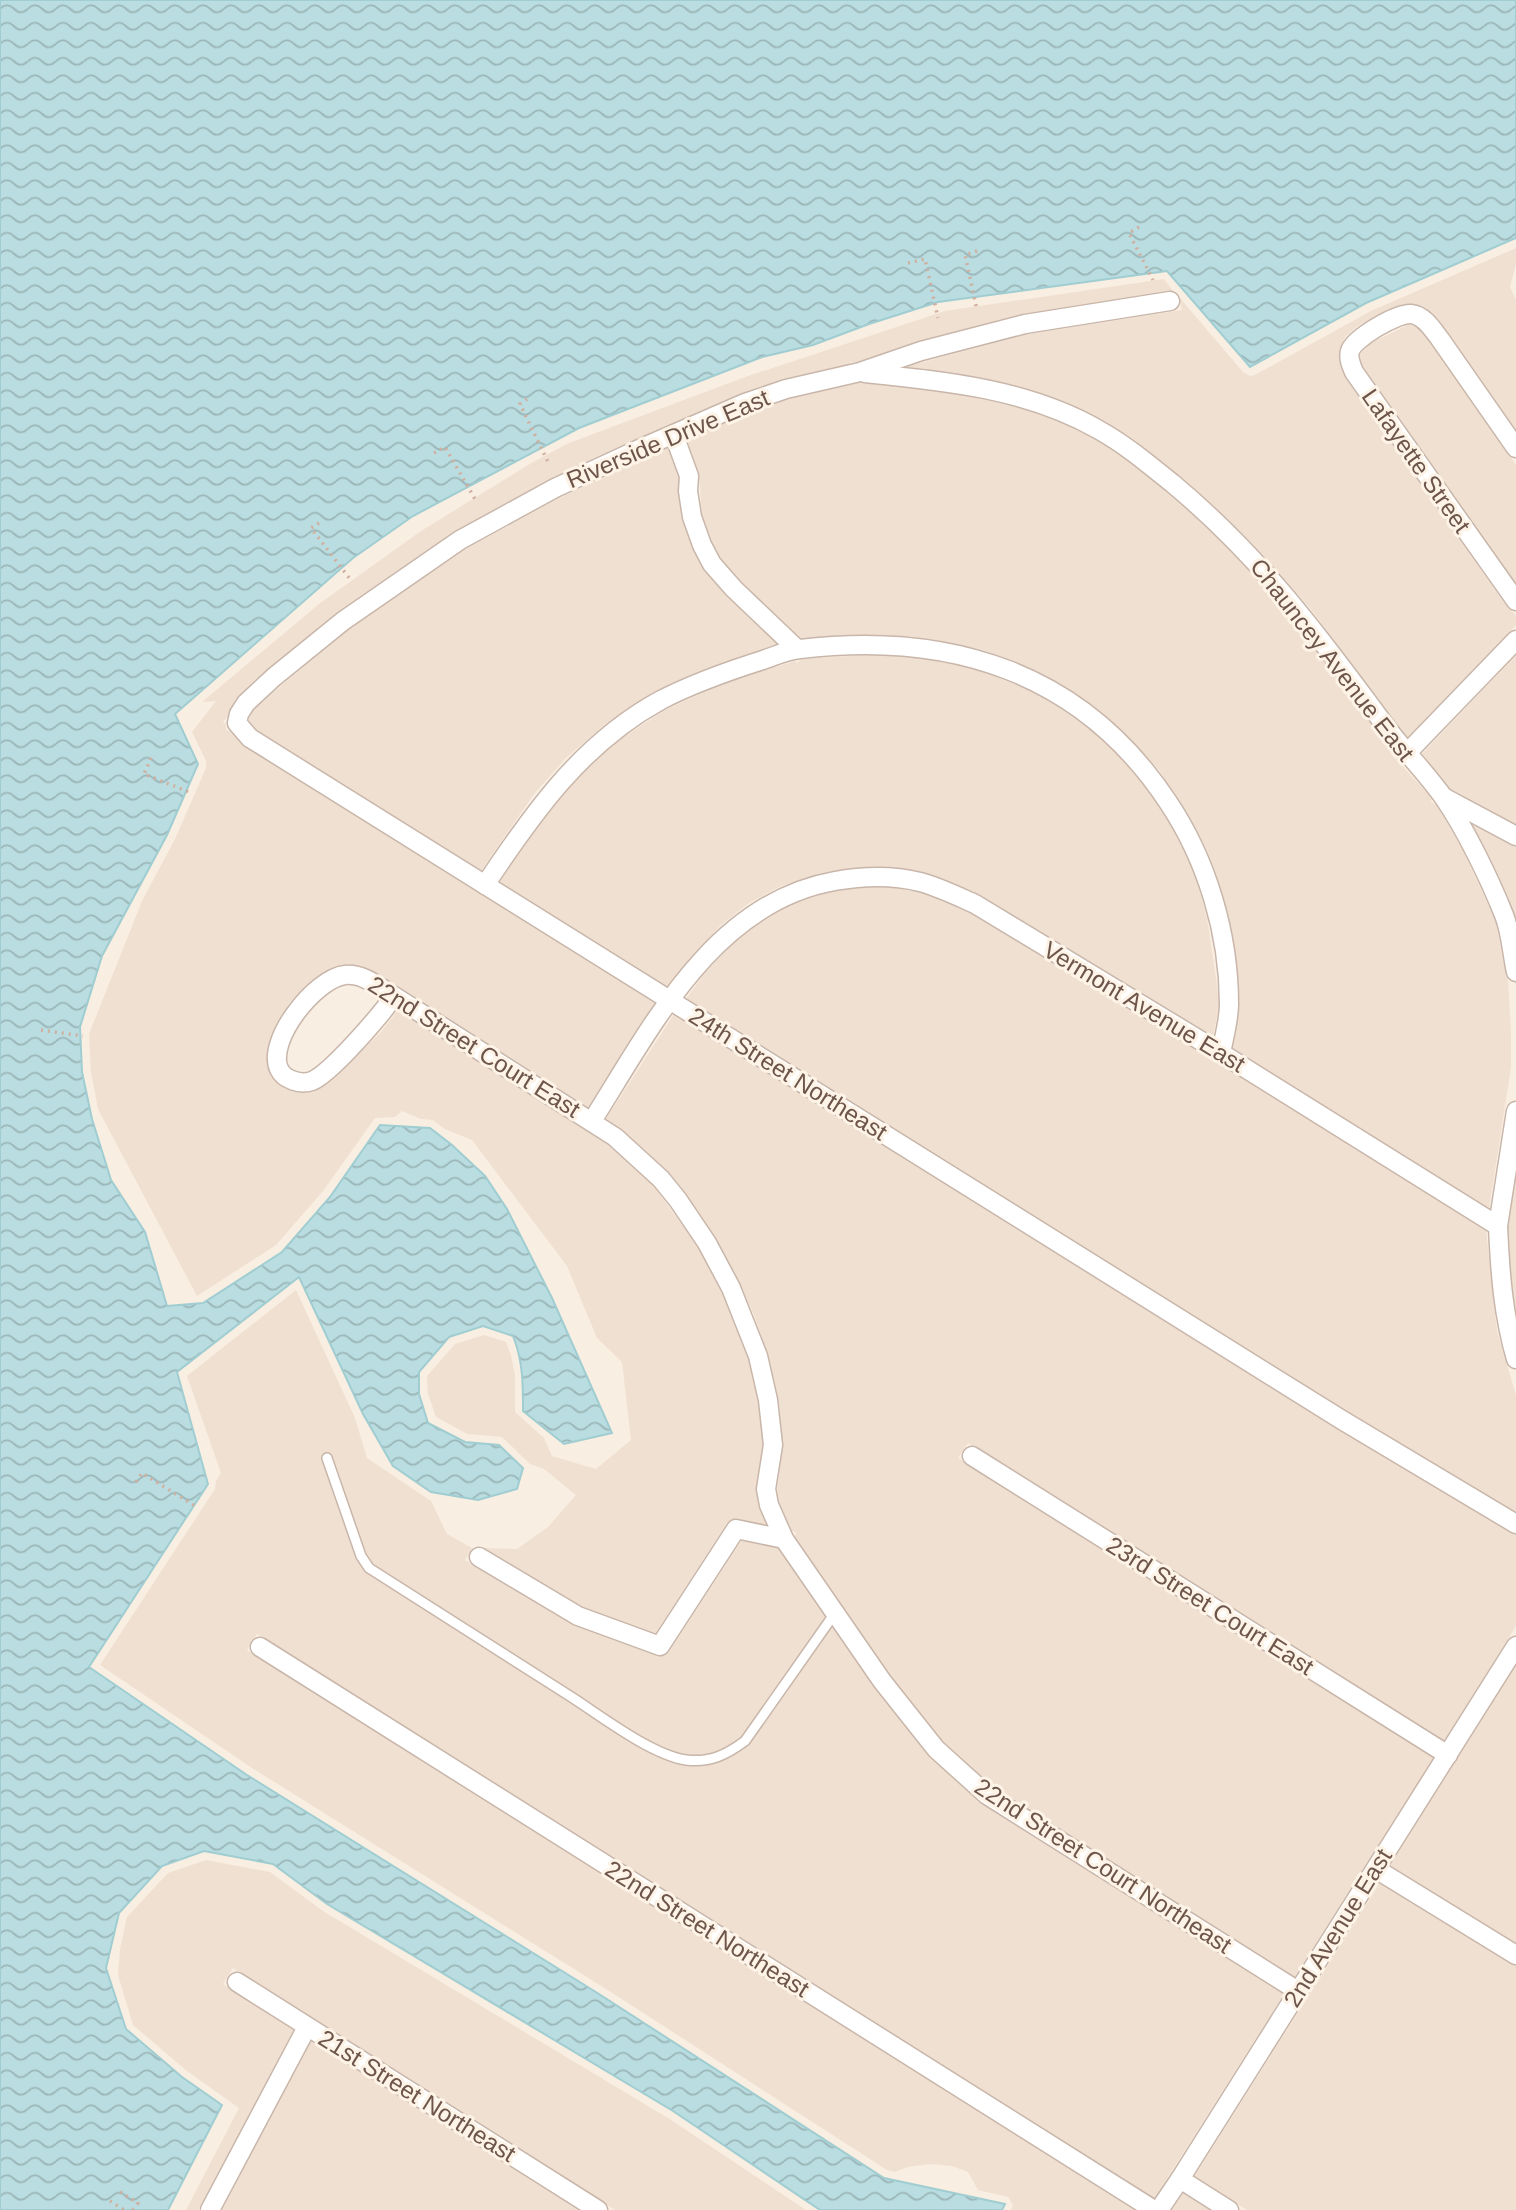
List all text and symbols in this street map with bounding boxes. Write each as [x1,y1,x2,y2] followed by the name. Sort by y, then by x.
[562,384,773,493] street label: Riverside Drive East
[1357,384,1476,538] street label: Lafayette Street
[1245,553,1420,766] street label: Chauncey Avenue East
[1039,936,1250,1078] street label: Vermont Avenue East
[364,970,585,1123] street label: 22nd Street Court East
[684,1002,892,1146] street label: 24th Street Northeast
[1102,1531,1319,1680] street label: 23rd Street Court East
[970,1773,1237,1959] street label: 22nd Street Court Northeast
[1278,1844,1397,2012] street label: 2nd Avenue East
[601,1855,814,2002] street label: 22nd Street Northeast
[314,2024,521,2167] street label: 21st Street Northeast

